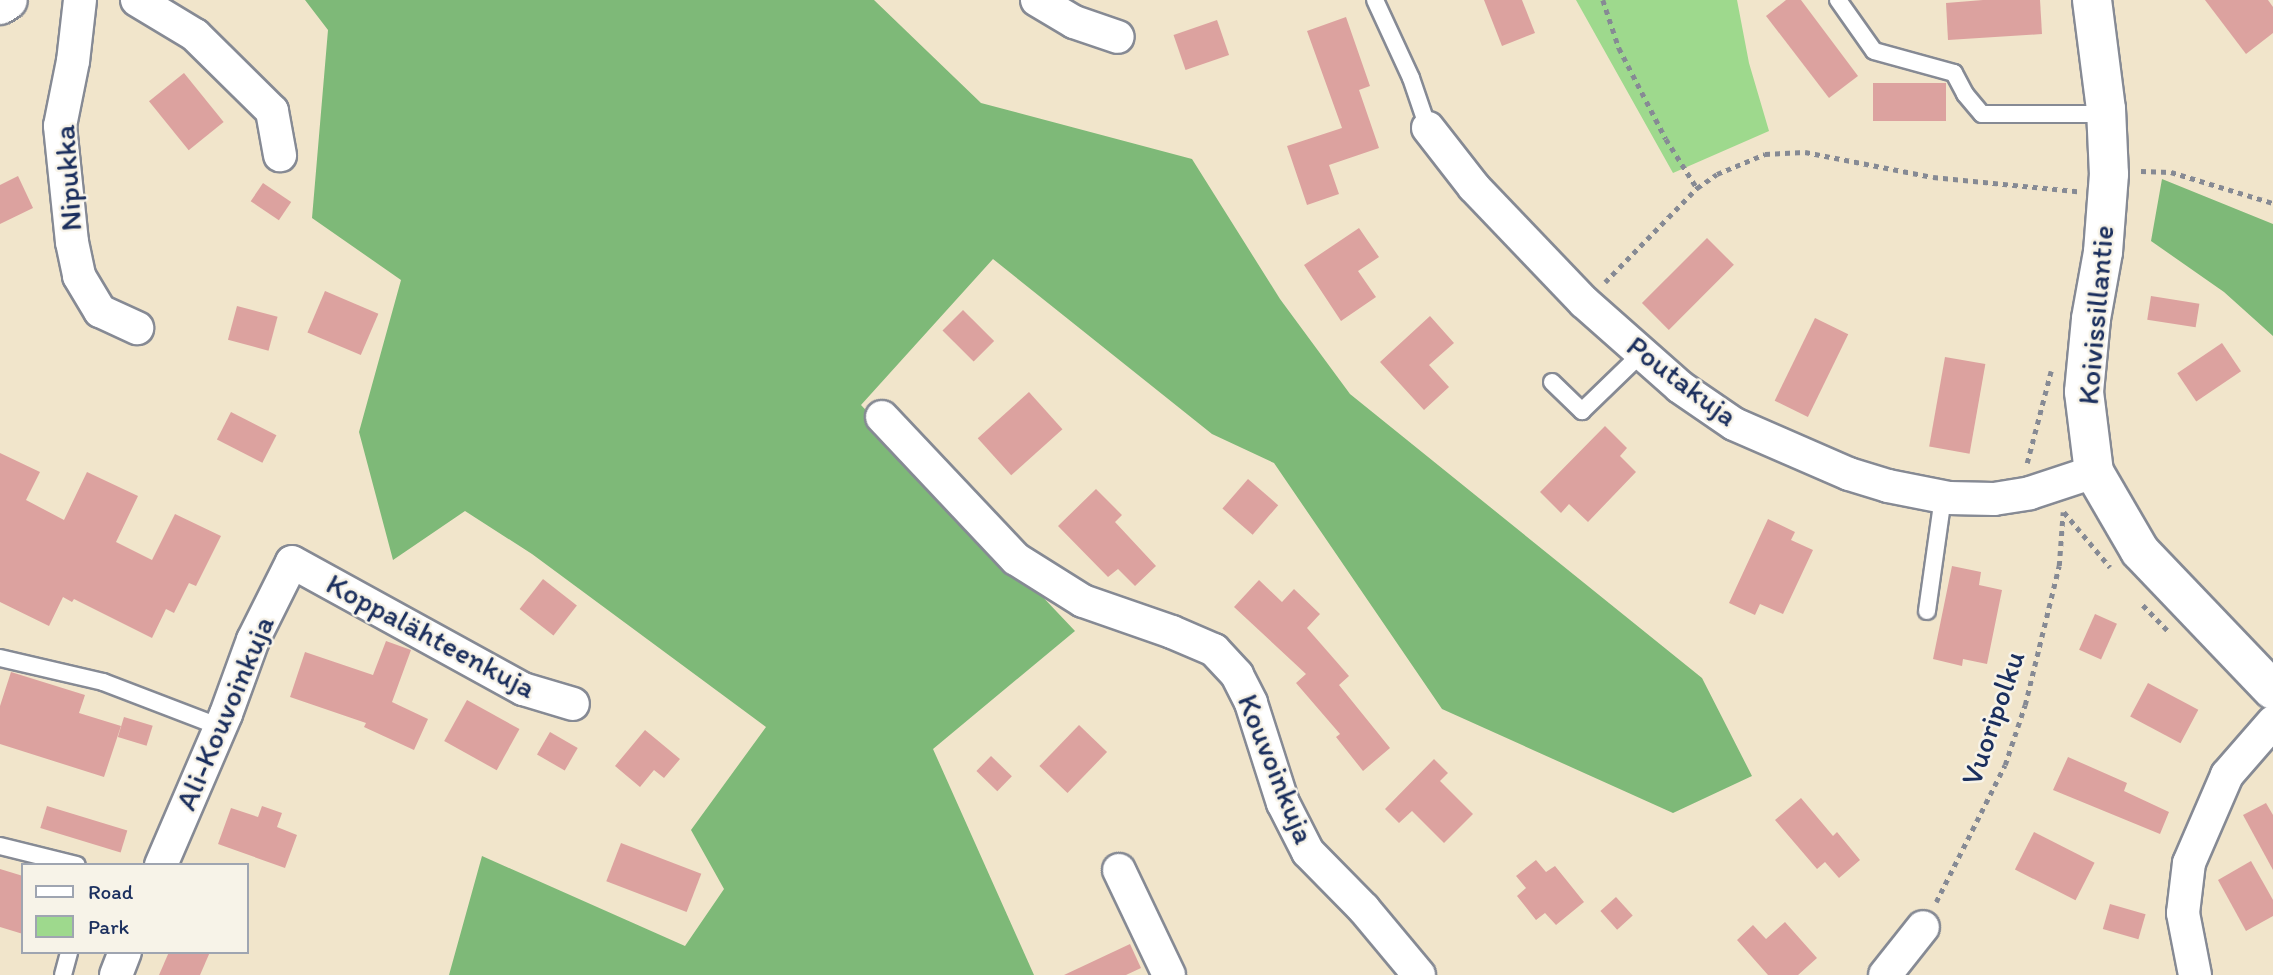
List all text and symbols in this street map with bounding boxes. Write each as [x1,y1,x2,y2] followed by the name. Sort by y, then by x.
[46,124,90,232] street label: Nipukka
[2070,224,2122,406] street label: Koivissillantie
[1620,328,1744,434] street label: Poutakuja
[320,566,542,706] street label: Koppalähteenkuja
[168,610,282,816] street label: Ali-Kouvoinkuja
[1953,646,2033,790] street label: Vuoripolku
[1230,689,1322,849] street label: Kouvoinkuja
[21,863,248,954] legend
[88,879,133,904] text: Road
[88,914,129,939] text: Park

